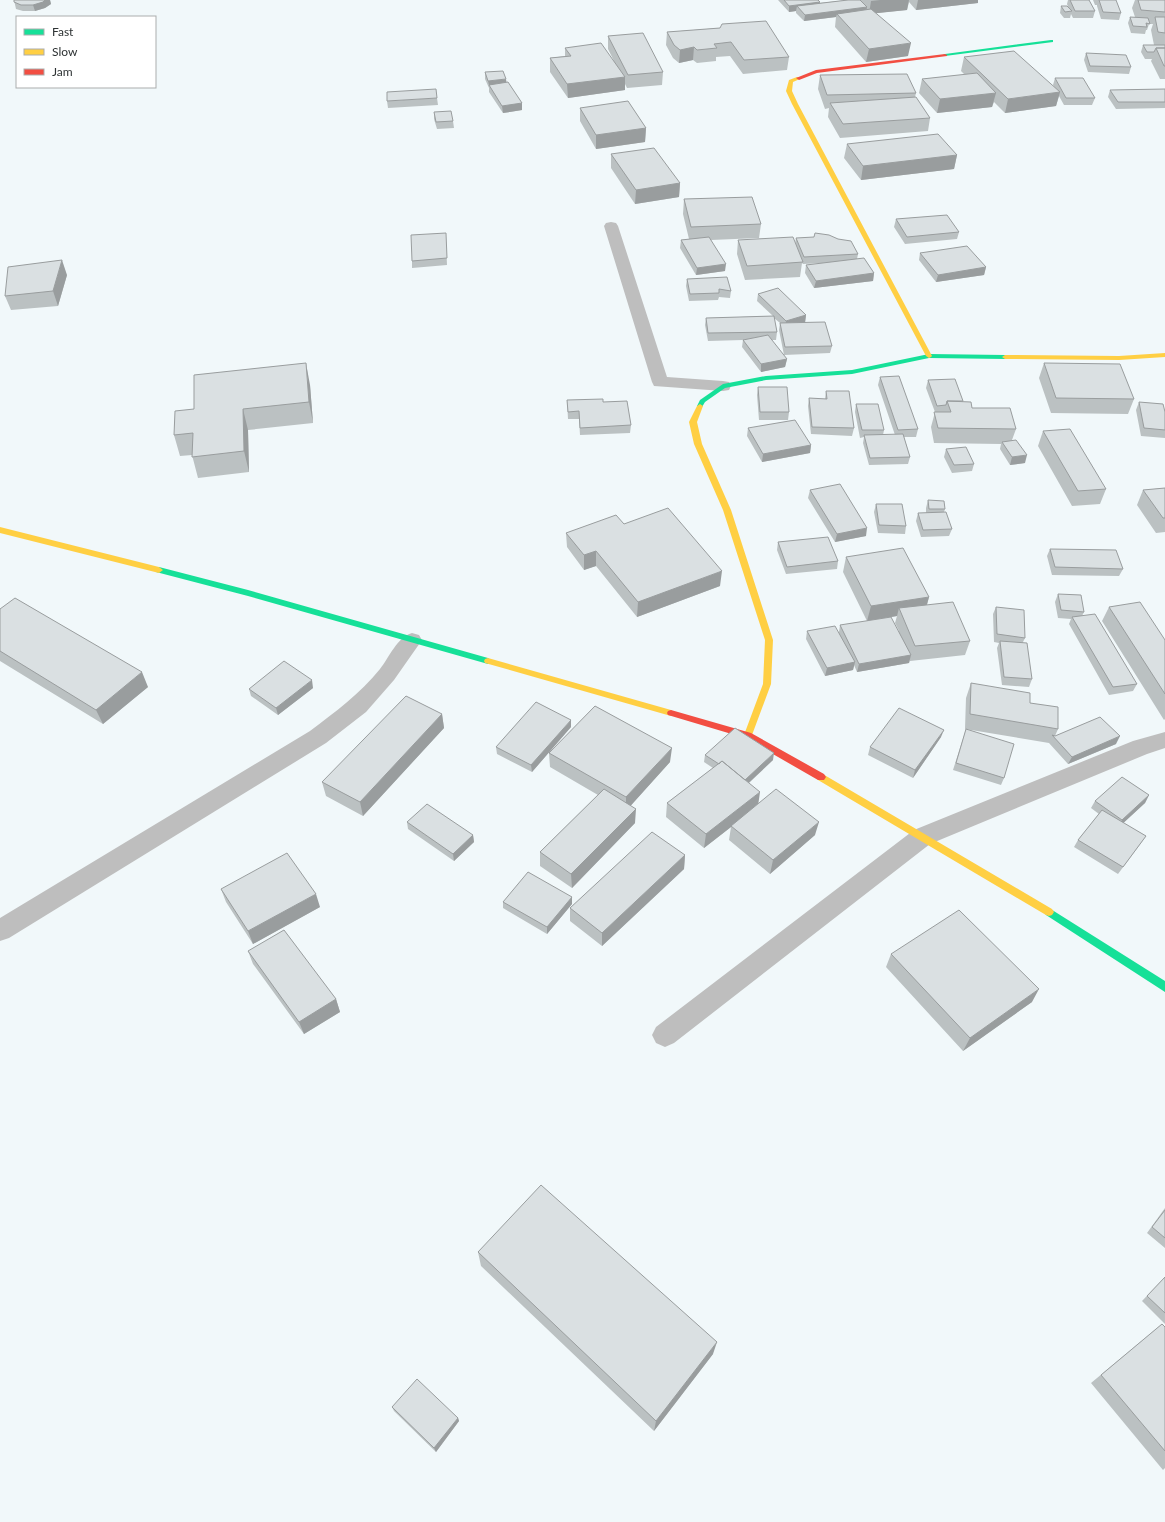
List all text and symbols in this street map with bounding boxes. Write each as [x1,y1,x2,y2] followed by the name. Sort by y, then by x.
[16,16,156,88] legend
[52,24,74,39] text: Fast
[52,44,78,59] text: Slow
[52,64,73,79] text: Jam

